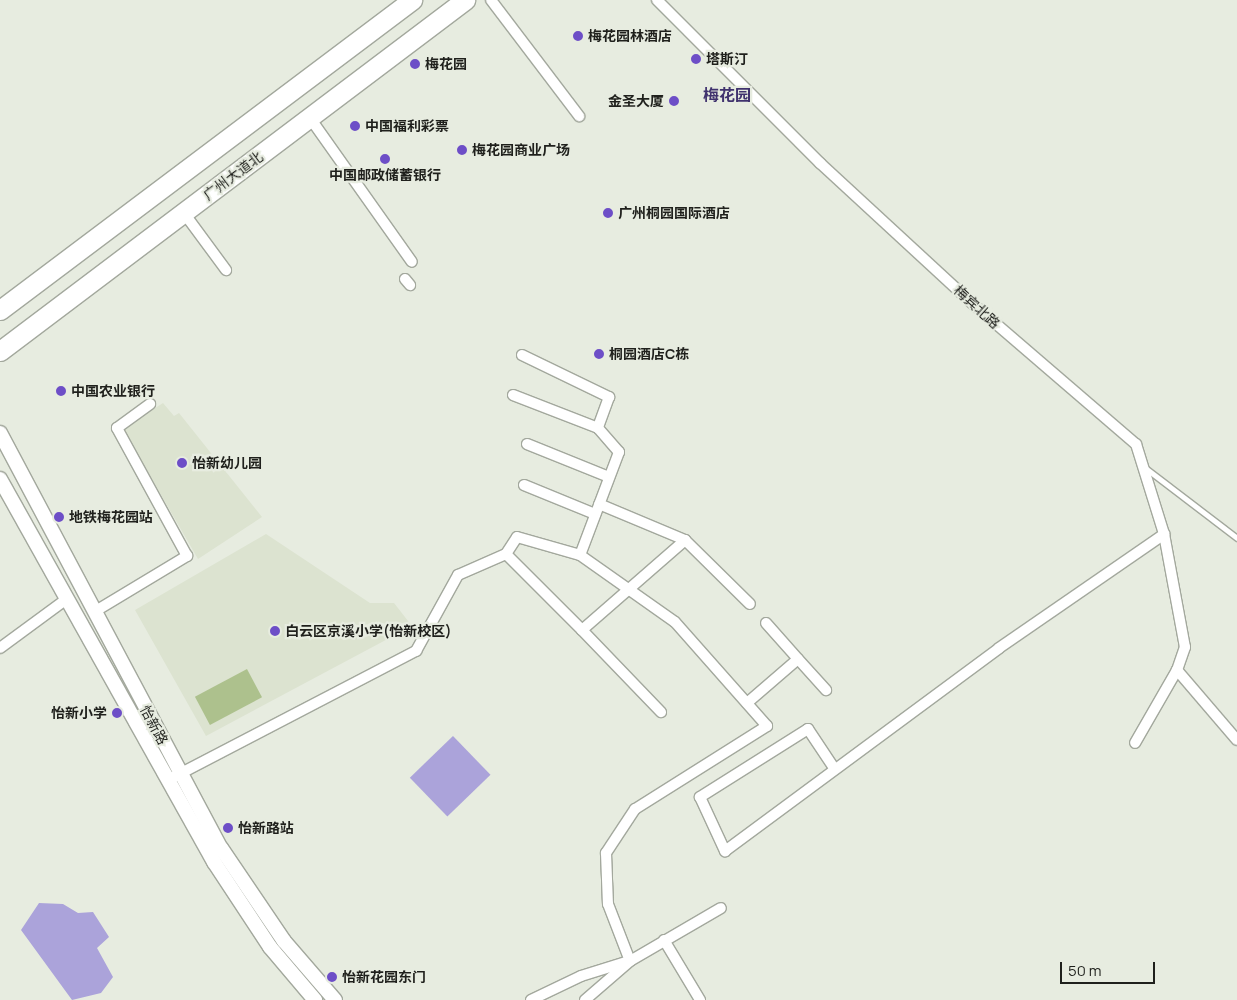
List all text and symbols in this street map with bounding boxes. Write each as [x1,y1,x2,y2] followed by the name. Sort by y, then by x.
[588,28,672,44] place label: 梅花园林酒店
[572,30,584,42] marker: 梅花园林酒店
[706,51,748,67] place label: 塔斯汀
[690,53,702,65] marker: 塔斯汀
[425,56,467,72] place label: 梅花园
[409,58,421,70] marker: 梅花园
[703,85,751,105] district label: 梅花园
[608,93,664,109] place label: 金圣大厦
[668,95,680,107] marker: 金圣大厦
[365,118,449,134] place label: 中国福利彩票
[349,120,361,132] marker: 中国福利彩票
[472,142,570,158] place label: 梅花园商业广场
[456,144,468,156] marker: 梅花园商业广场
[200,148,266,204] street label: 广州大道北
[379,153,391,165] marker: 中国邮政储蓄银行
[329,167,441,183] place label: 中国邮政储蓄银行
[618,205,730,221] place label: 广州桐园国际酒店
[602,207,614,219] marker: 广州桐园国际酒店
[951,282,1003,332] street label: 梅宾北路
[609,346,689,362] place label: 桐园酒店C栋
[593,348,605,360] marker: 桐园酒店C栋
[71,383,155,399] place label: 中国农业银行
[55,385,67,397] marker: 中国农业银行
[192,455,262,471] place label: 怡新幼儿园
[176,457,188,469] marker: 怡新幼儿园
[69,509,153,525] place label: 地铁梅花园站
[53,511,65,523] marker: 地铁梅花园站
[285,623,452,639] place label: 白云区京溪小学(怡新校区)
[269,625,281,637] marker: 白云区京溪小学(怡新校区)
[137,703,171,747] street label: 怡新路
[51,705,107,721] place label: 怡新小学
[111,707,123,719] marker: 怡新小学
[238,820,294,836] place label: 怡新路站
[222,822,234,834] marker: 怡新路站
[1062,952,1157,984] scale bar
[1068,960,1102,981] text: 50 m
[342,969,426,985] place label: 怡新花园东门
[326,971,338,983] marker: 怡新花园东门

